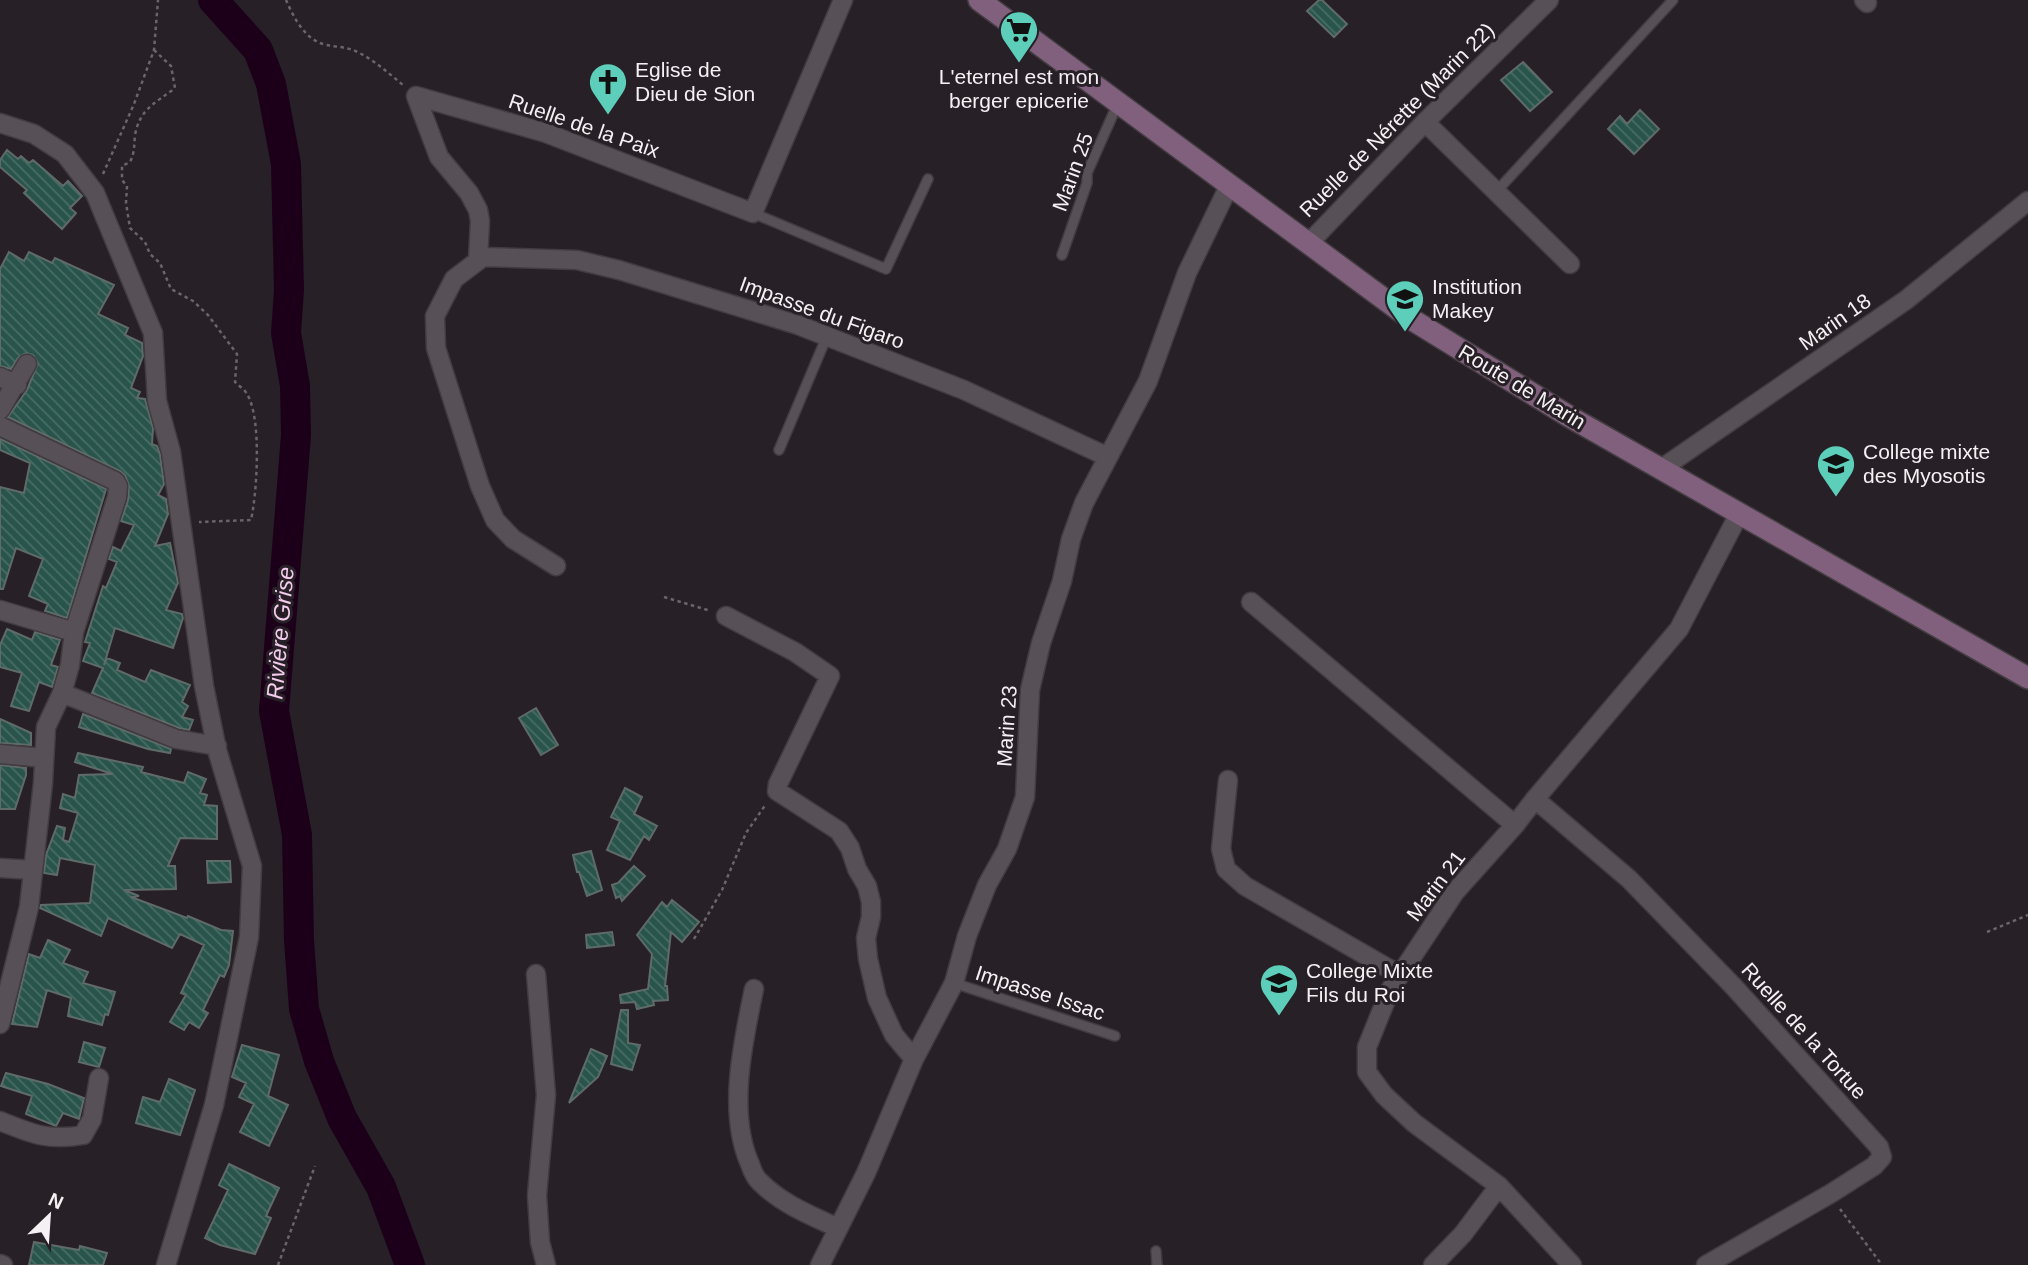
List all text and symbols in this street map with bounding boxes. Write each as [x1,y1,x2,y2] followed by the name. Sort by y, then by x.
[998,9,1040,64] supermarket icon: L'eternel est mon berger epicerie
[1295,18,1498,221] street label: Ruelle de Nérette (Marin 22)
[635,58,755,105] place label: Eglise de Dieu de Sion
[587,61,629,116] church icon: Eglise de Dieu de Sion
[939,65,1099,112] place label: L'eternel est mon berger epicerie
[506,89,663,162] street label: Ruelle de la Paix
[1048,130,1097,214] street label: Marin 25
[737,272,908,353] street label: Impasse du Figaro
[1432,275,1522,322] place label: Institution Makey
[1384,278,1426,333] school or university icon: Institution Makey
[1795,289,1875,354] street label: Marin 18
[1455,340,1590,433] street label: Route de Marin
[1863,440,1990,487] place label: College mixte des Myosotis
[1815,443,1857,498] school or university icon: College mixte des Myosotis
[261,566,299,700] water label: Rivière Grise
[992,684,1021,768] street label: Marin 23
[1402,846,1469,925] street label: Marin 21
[1737,958,1871,1103] street label: Ruelle de la Tortue
[1306,959,1433,1006] place label: College Mixte Fils du Roi
[973,961,1108,1024] street label: Impasse Issac
[1258,962,1300,1017] school or university icon: College Mixte Fils du Roi
[14,1181,84,1251] north arrow
[45,1189,67,1213] text: N

